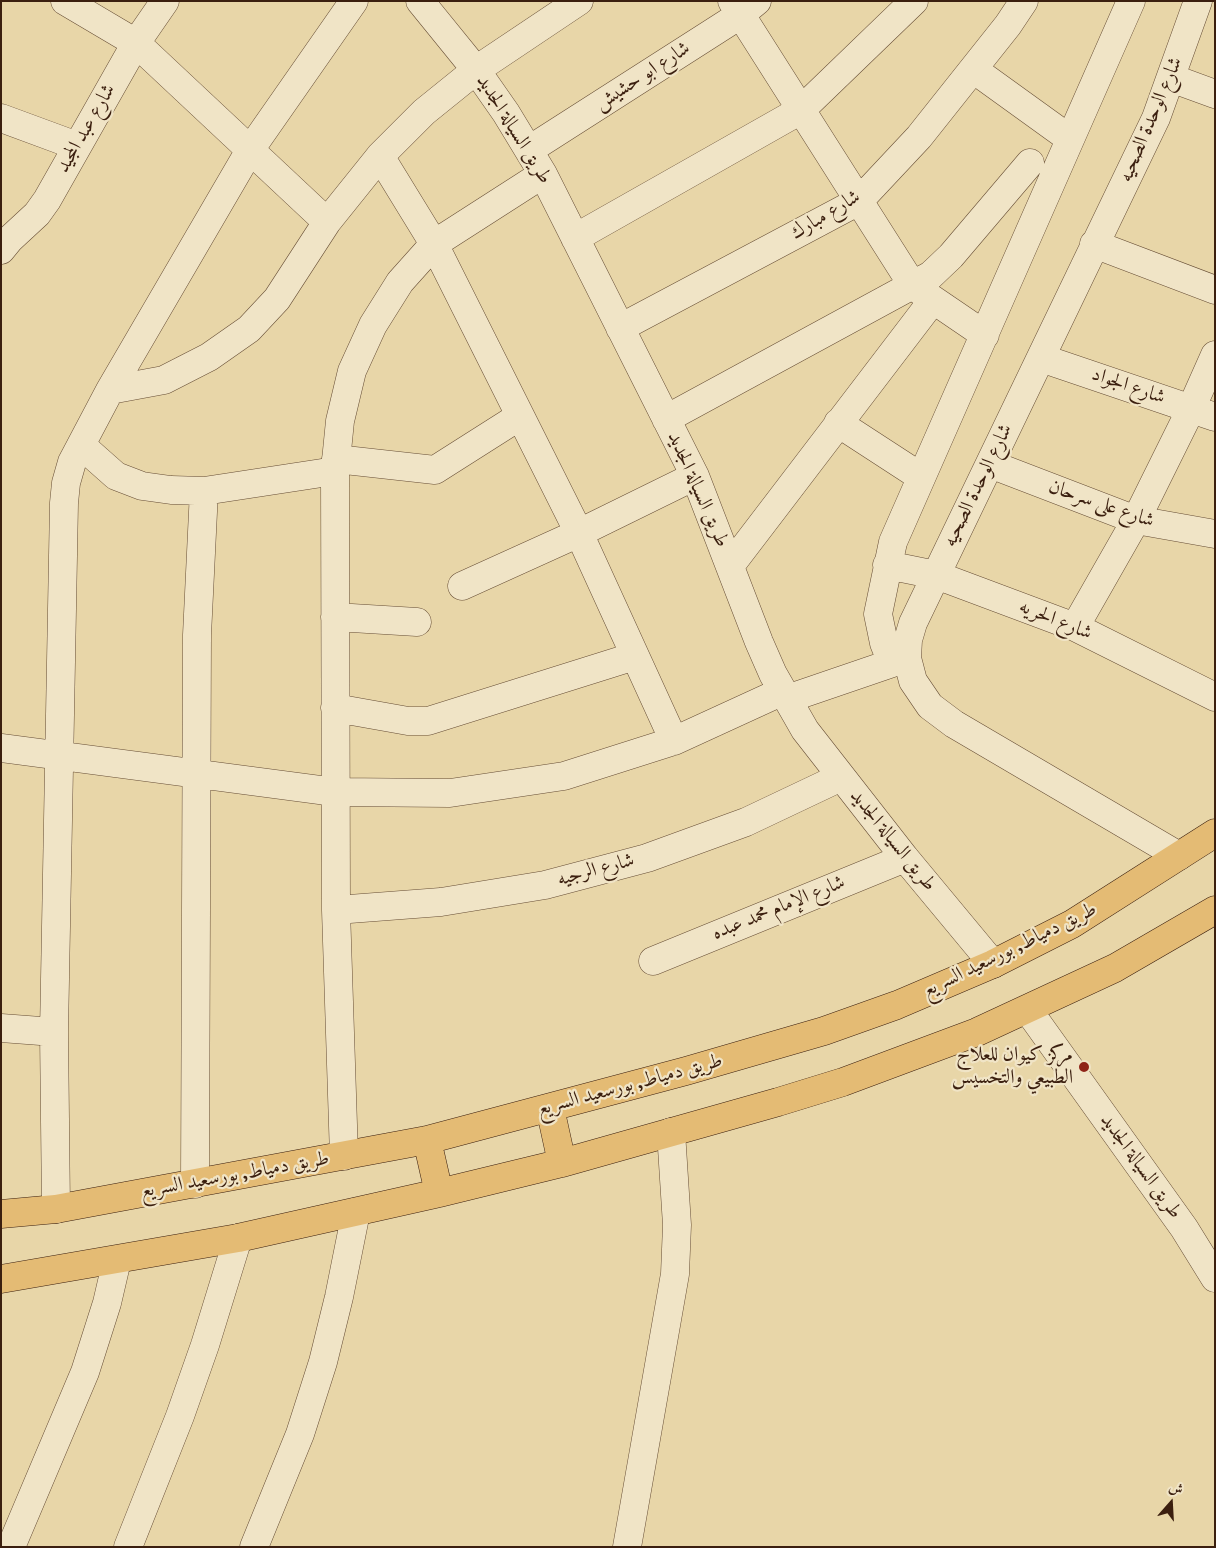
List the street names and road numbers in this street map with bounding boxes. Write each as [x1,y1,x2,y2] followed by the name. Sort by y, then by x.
[591,37,695,117] street label: شارع ابو حشيش
[1115,54,1189,186] street label: شارع الوحدة الصحيه
[470,71,556,189] street label: طريق السيالة الجديد
[52,80,122,178] street label: شارع عبد المجيد
[787,186,865,246] street label: شارع مبارك
[1088,363,1168,411] street label: شارع الجواد
[939,421,1019,551] street label: شارع الوحدة الصحيه
[661,428,733,552] street label: طريق السيالة الجديد
[1045,476,1157,534] street label: شارع على سرحان
[1015,596,1095,646] street label: شارع الحريه
[844,785,940,897] street label: طريق السيالة الجديد
[555,849,637,893] street label: شارع الرجيه
[709,871,849,947] street label: شارع الإمام محمد عبده
[919,898,1101,1004] street label: طريق دمياط, بورسعيد السريع
[535,1050,725,1122] street label: طريق دمياط, بورسعيد السريع
[1094,1110,1186,1224] street label: طريق السيالة الجديد
[139,1148,331,1204] street label: طريق دمياط, بورسعيد السريع

